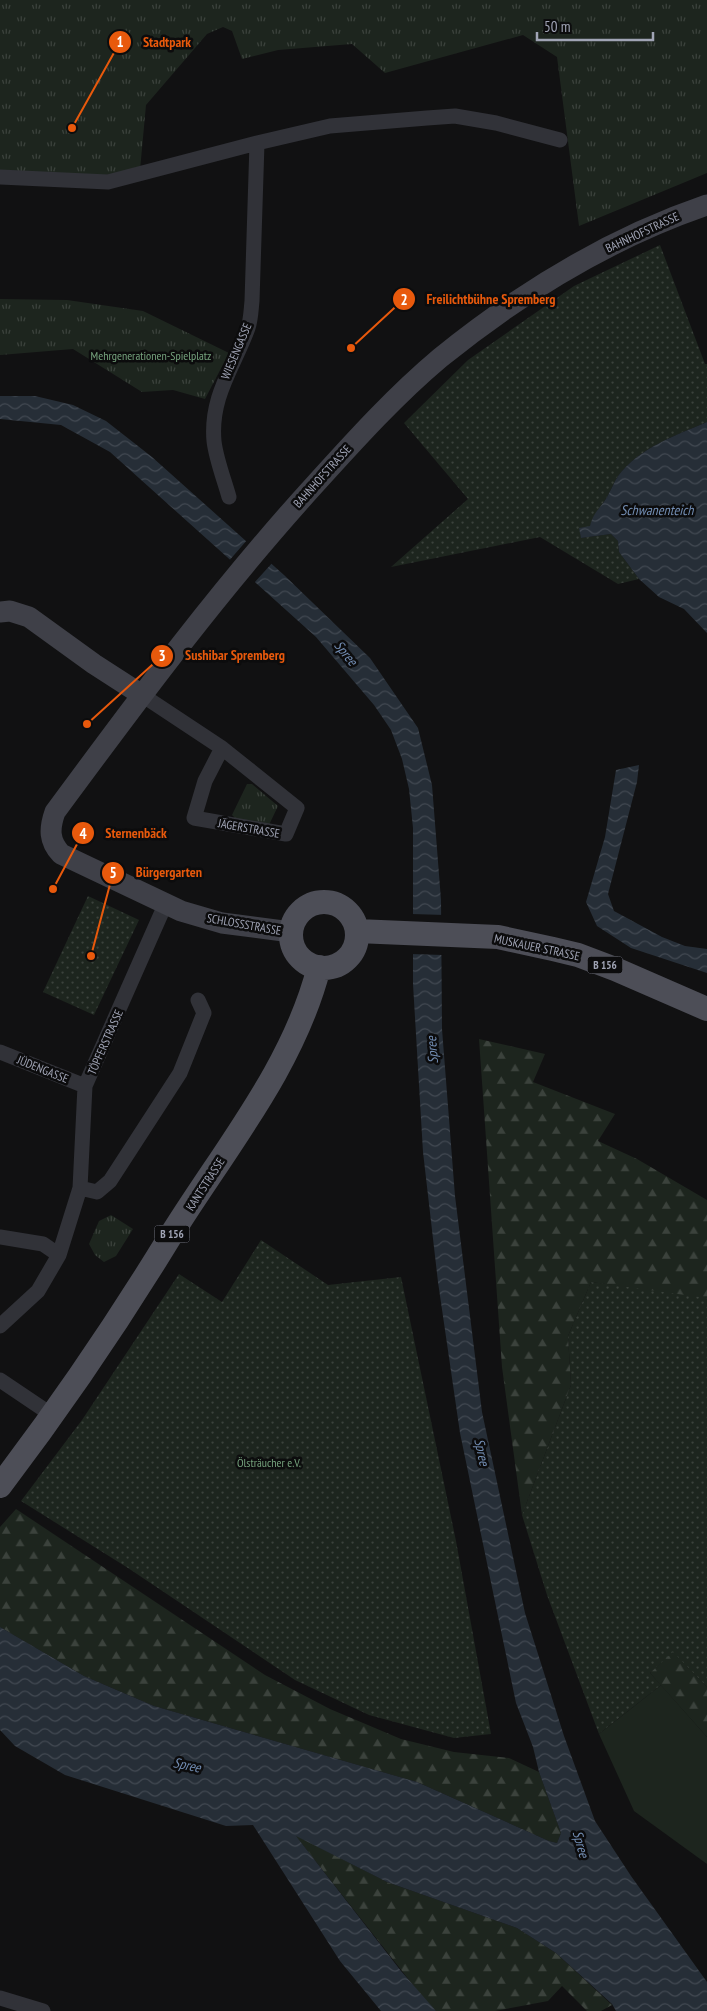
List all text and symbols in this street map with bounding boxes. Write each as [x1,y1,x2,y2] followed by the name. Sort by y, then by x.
[537,10,653,42] scale bar
[544,17,570,36] text: 50 m
[107,27,201,56] callout: Stadtpark
[116,32,124,51] text: 1
[143,33,191,51] text: Stadtpark
[603,208,681,256] street label: BAHNHOFSTRASSE
[392,285,566,314] callout: Freilichtbühne Spremberg
[400,290,408,309] text: 2
[426,290,556,308] text: Freilichtbühne Spremberg
[217,321,255,381] street label: WIESENGASSE
[91,348,211,363] park label: Mehrgenerationen-Spielplatz
[290,442,354,510] street label: BAHNHOFSTRASSE
[621,501,694,519] water label: Schwanenteich
[330,637,362,670] water label: Spree
[150,641,295,670] callout: Sushibar Spremberg
[158,646,166,665] text: 3
[185,646,285,664] text: Sushibar Spremberg
[216,815,281,841] street label: JÄGERSTRASSE
[70,819,177,848] callout: Sternenbäck
[79,824,87,843] text: 4
[105,824,167,842] text: Sternenbäck
[101,858,212,887] callout: Bürgergarten
[109,863,117,882] text: 5
[136,863,202,881] text: Bürgergarten
[206,910,282,938] street label: SCHLOSSSTRASSE
[493,931,581,963] street label: MUSKAUER STRASSE
[588,956,622,974] road number: B 156
[84,1007,126,1077] street label: TÖPFERSTRASSE
[422,1035,442,1064] water label: Spree
[14,1052,71,1086] street label: JÜDENGASSE
[182,1155,228,1213] street label: KANTSTRASSE
[154,1226,190,1242] road number: B 156
[470,1437,494,1468] water label: Spree
[237,1455,301,1470] park label: Ölsträucher e.V.
[172,1753,203,1777] water label: Spree
[569,1828,594,1861] water label: Spree

